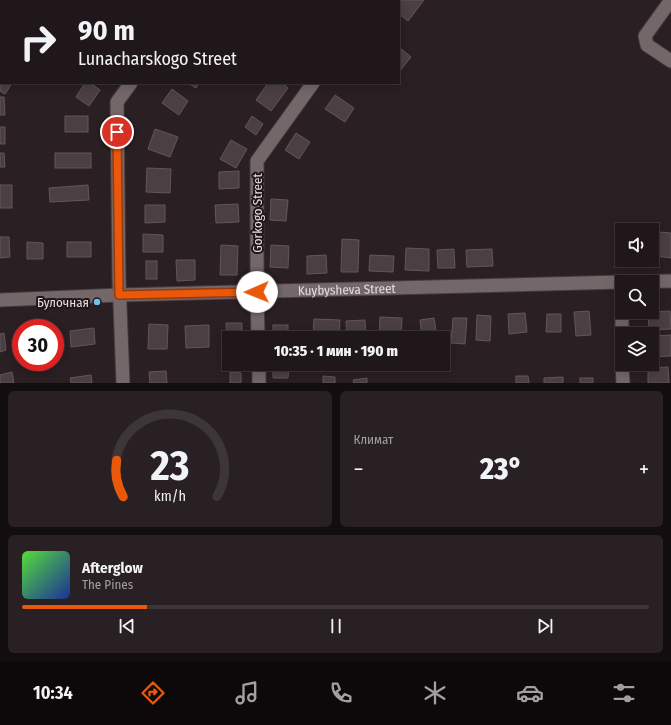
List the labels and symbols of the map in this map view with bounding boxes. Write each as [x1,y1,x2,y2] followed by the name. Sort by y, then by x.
[100,115,134,149] pin
[250,173,265,253] street label: Gorkogo Street
[236,271,278,313] position arrow
[298,280,397,298] street label: Kuybysheva Street
[37,295,89,310] place label: Булочная
[92,297,102,307] marker: Булочная
[12,319,64,371] speed limit sign: 30

